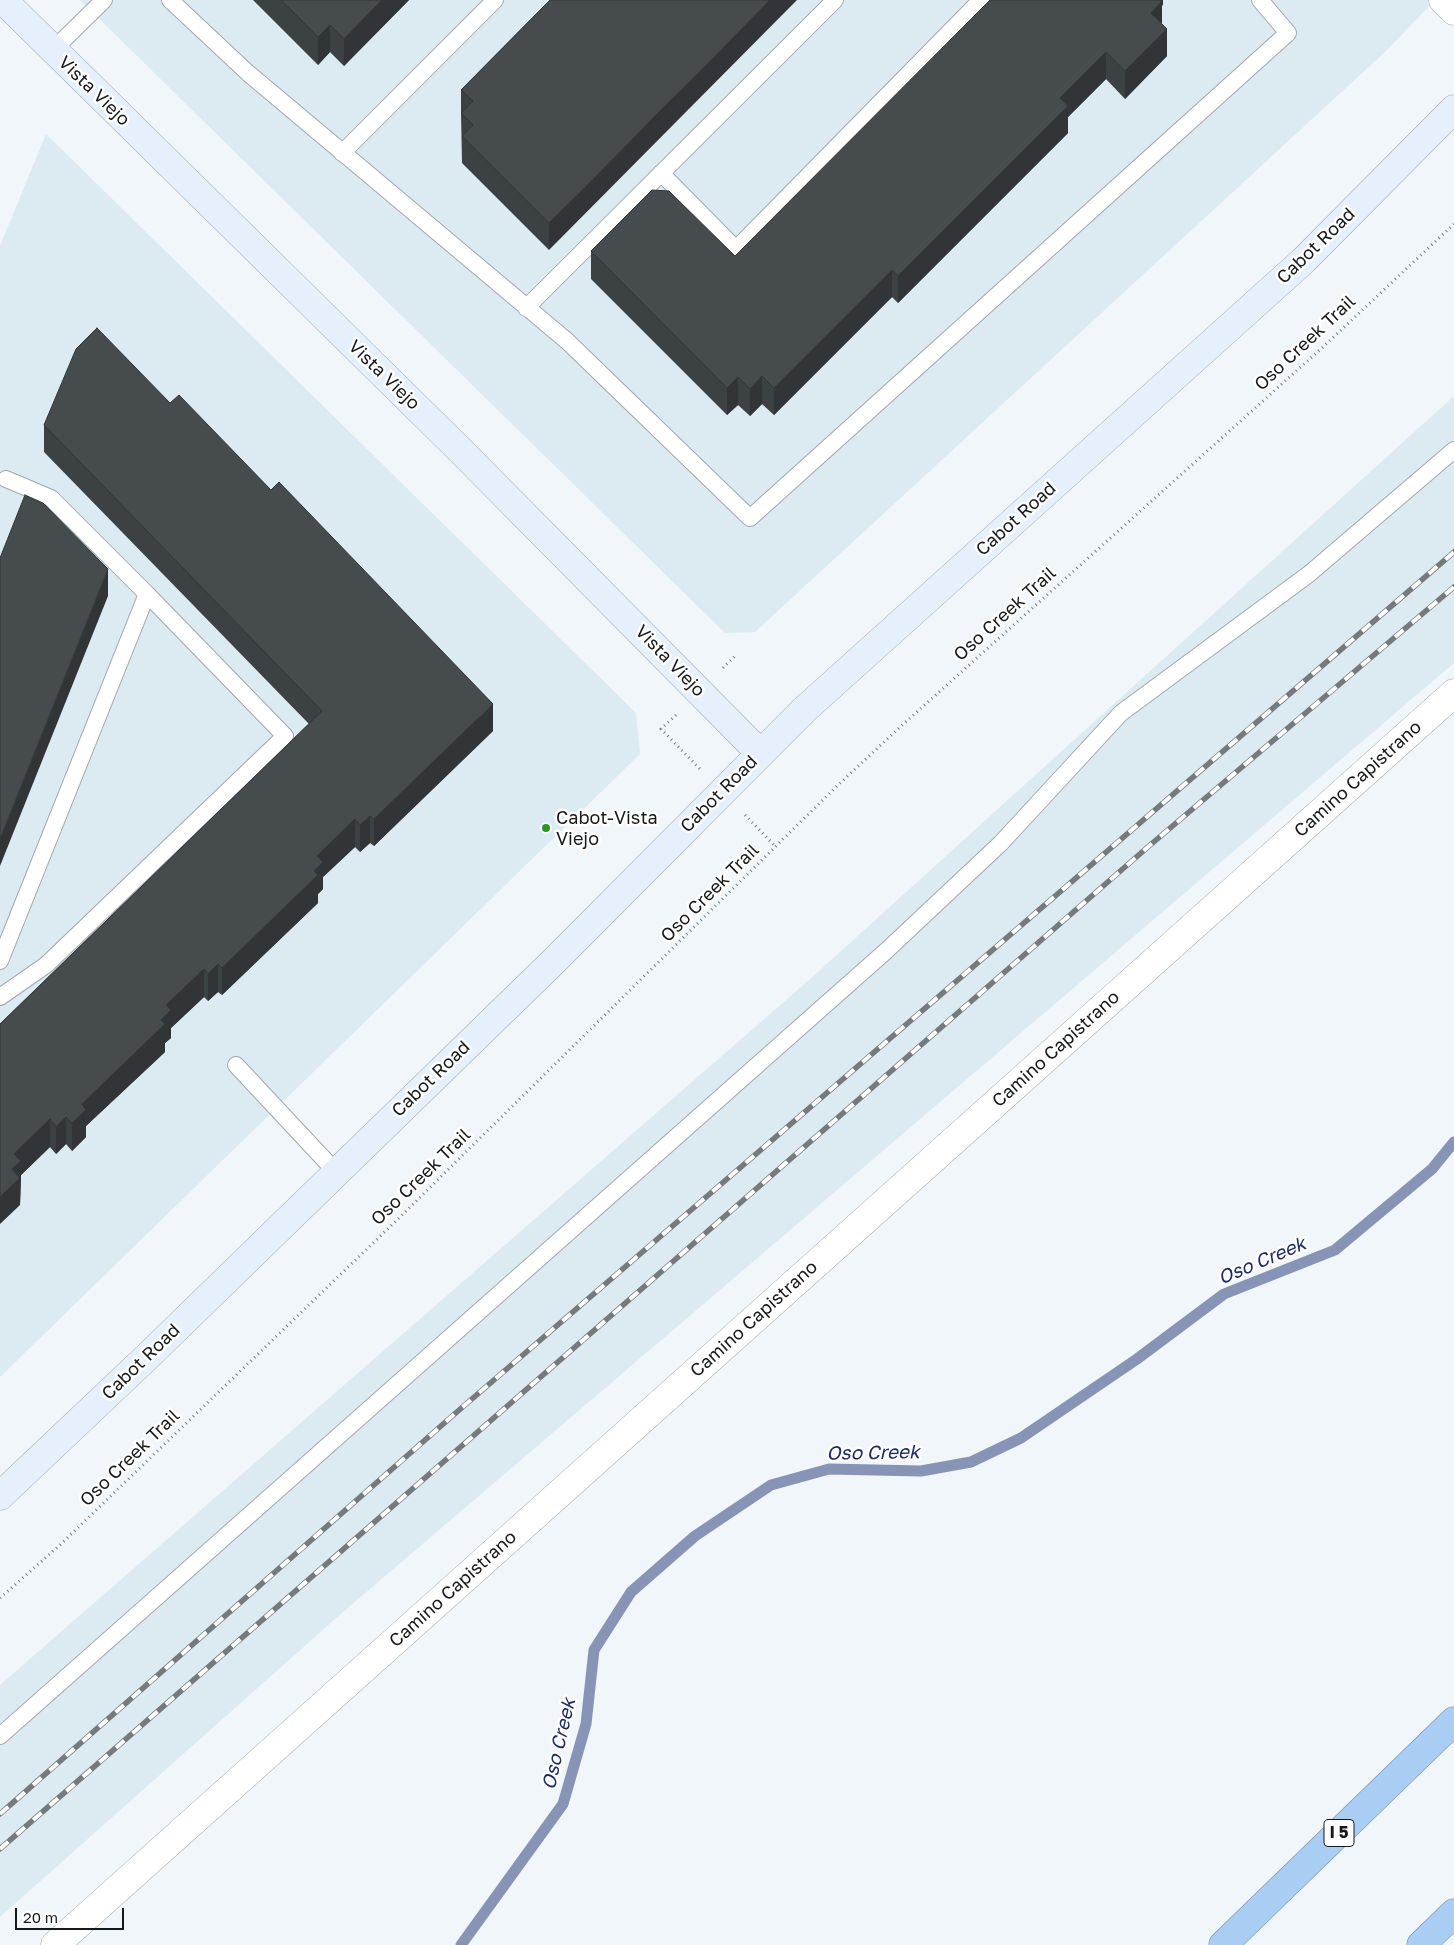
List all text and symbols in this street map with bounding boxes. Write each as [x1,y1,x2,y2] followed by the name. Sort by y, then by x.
[54,52,134,130] street label: Vista Viejo
[1273,203,1359,289] street label: Cabot Road
[1250,291,1360,395] street label: Oso Creek Trail
[344,336,424,414] street label: Vista Viejo
[972,477,1060,561] street label: Cabot Road
[949,563,1061,665] street label: Oso Creek Trail
[631,621,709,701] street label: Vista Viejo
[1290,716,1426,842] street label: Camino Capistrano
[676,751,762,837] street label: Cabot Road
[556,807,658,850] place label: Cabot-Vista Viejo
[540,822,552,834] marker: Cabot-Vista Viejo
[656,839,764,947] street label: Oso Creek Trail
[988,986,1124,1112] street label: Camino Capistrano
[388,1036,474,1122] street label: Cabot Road
[367,1124,475,1230] street label: Oso Creek Trail
[1215,1232,1309,1290] water label: Oso Creek
[686,1256,822,1382] street label: Camino Capistrano
[98,1319,184,1405] street label: Cabot Road
[76,1405,184,1511] street label: Oso Creek Trail
[826,1441,920,1465] water label: Oso Creek
[385,1526,521,1652] street label: Camino Capistrano
[537,1696,581,1792] water label: Oso Creek
[1324,1820,1354,1846] road number: I 5
[18,1898,126,1930] scale bar
[23,1908,58,1926] text: 20 m

